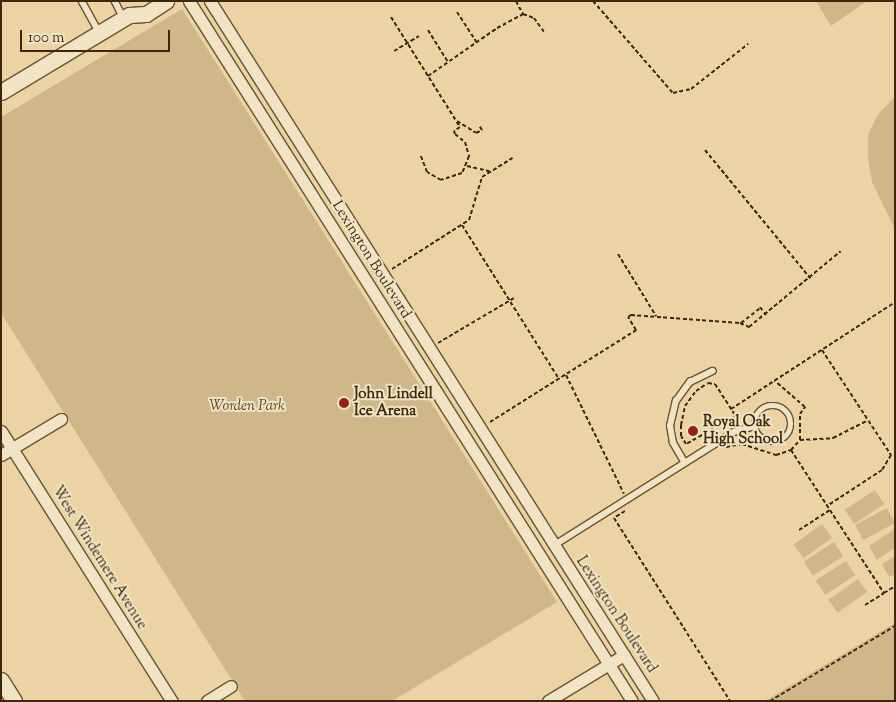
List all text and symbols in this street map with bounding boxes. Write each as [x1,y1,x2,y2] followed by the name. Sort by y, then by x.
[22,20,172,52] scale bar
[28,28,64,49] text: 100 m
[327,198,415,322] street label: Lexington Boulevard
[354,385,433,420] place label: John Lindell Ice Arena
[338,397,350,409] marker: John Lindell Ice Arena
[209,398,285,416] park label: Worden Park
[703,413,783,448] place label: Royal Oak High School
[687,425,699,437] marker: Royal Oak High School
[47,483,151,633] street label: West Windemere Avenue
[572,553,660,677] street label: Lexington Boulevard

